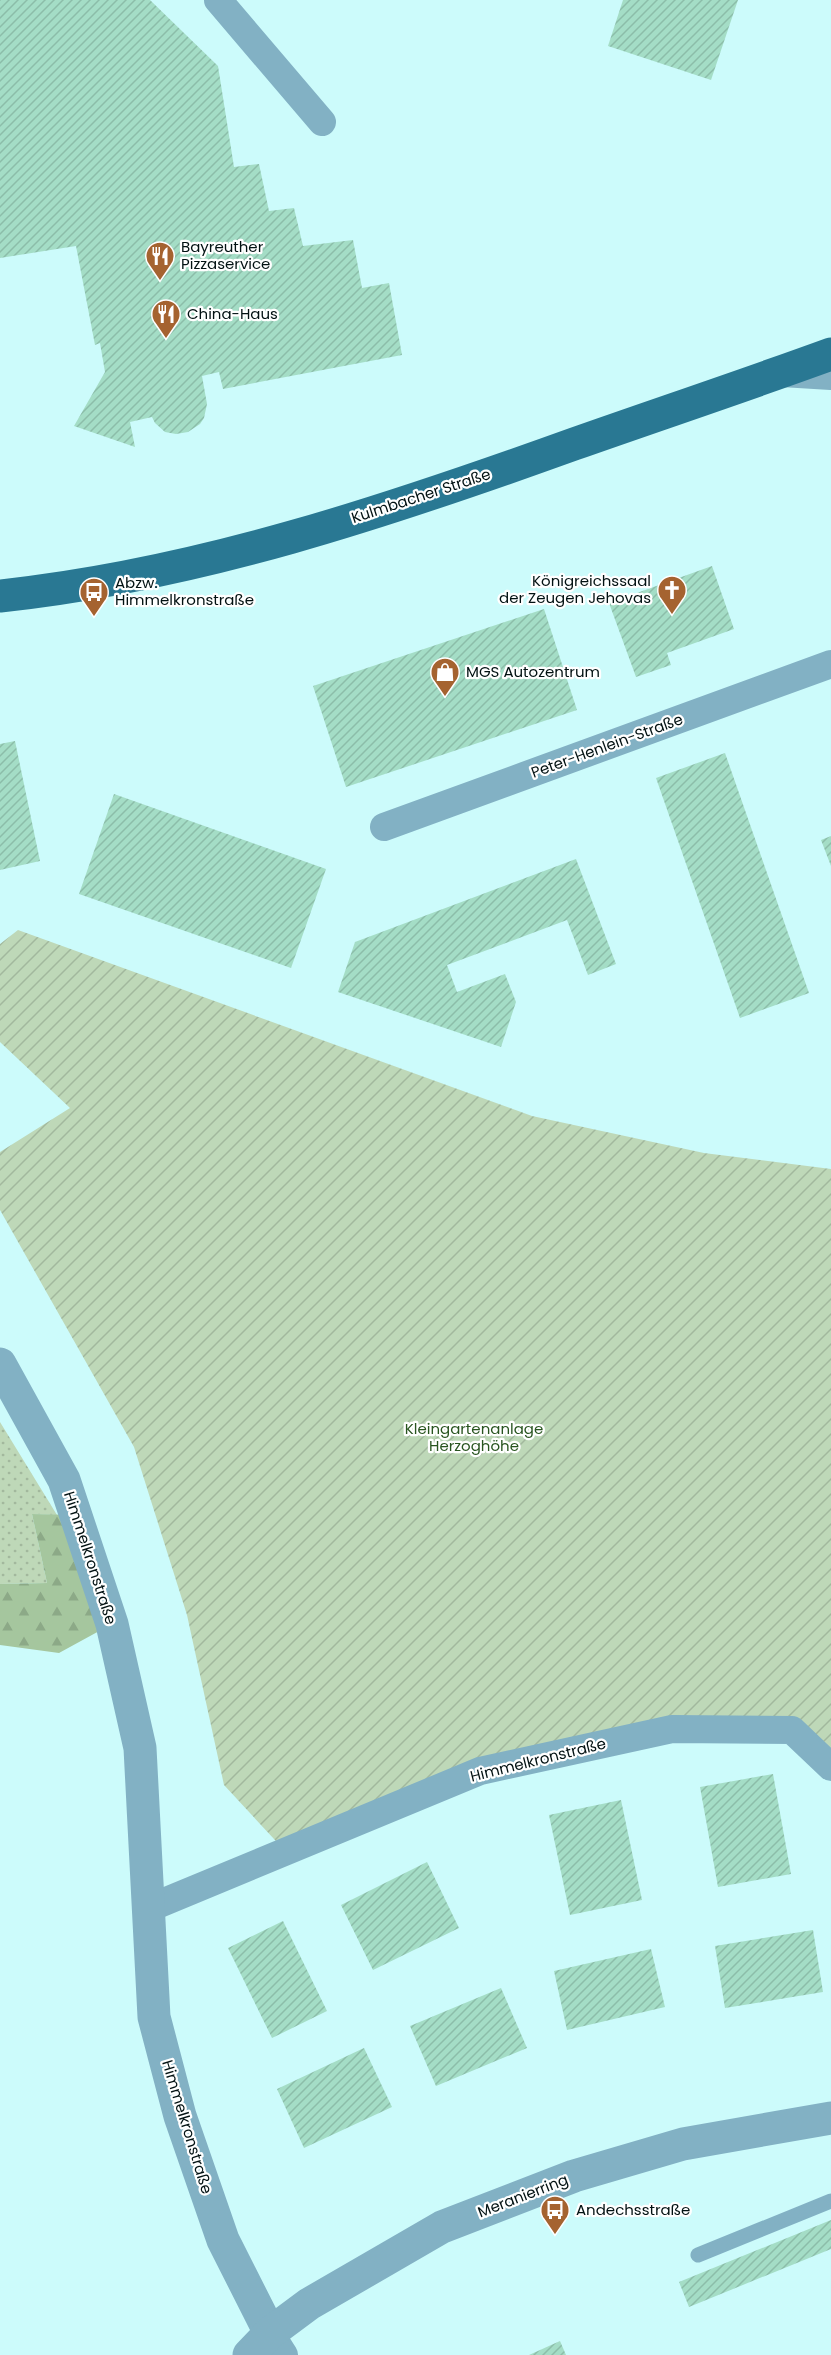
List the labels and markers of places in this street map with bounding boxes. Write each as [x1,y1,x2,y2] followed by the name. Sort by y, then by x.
[181,236,270,274] place label: Bayreuther Pizzaservice
[144,240,176,282] restaurant icon: Bayreuther Pizzaservice
[150,298,182,340] restaurant icon: China-Haus
[187,303,278,324] place label: China-Haus
[499,570,651,608] place label: Königreichssaal der Zeugen Jehovas
[115,572,254,610] place label: Abzw. Himmelkronstraße
[656,574,688,616] church icon: Königreichssaal der Zeugen Jehovas
[78,576,110,618] bus stop icon: Abzw. Himmelkronstraße
[429,656,461,698] shop icon: MGS Autozentrum
[466,661,600,682] place label: MGS Autozentrum
[539,2194,571,2236] bus stop icon: Andechsstraße
[576,2199,690,2220] place label: Andechsstraße

